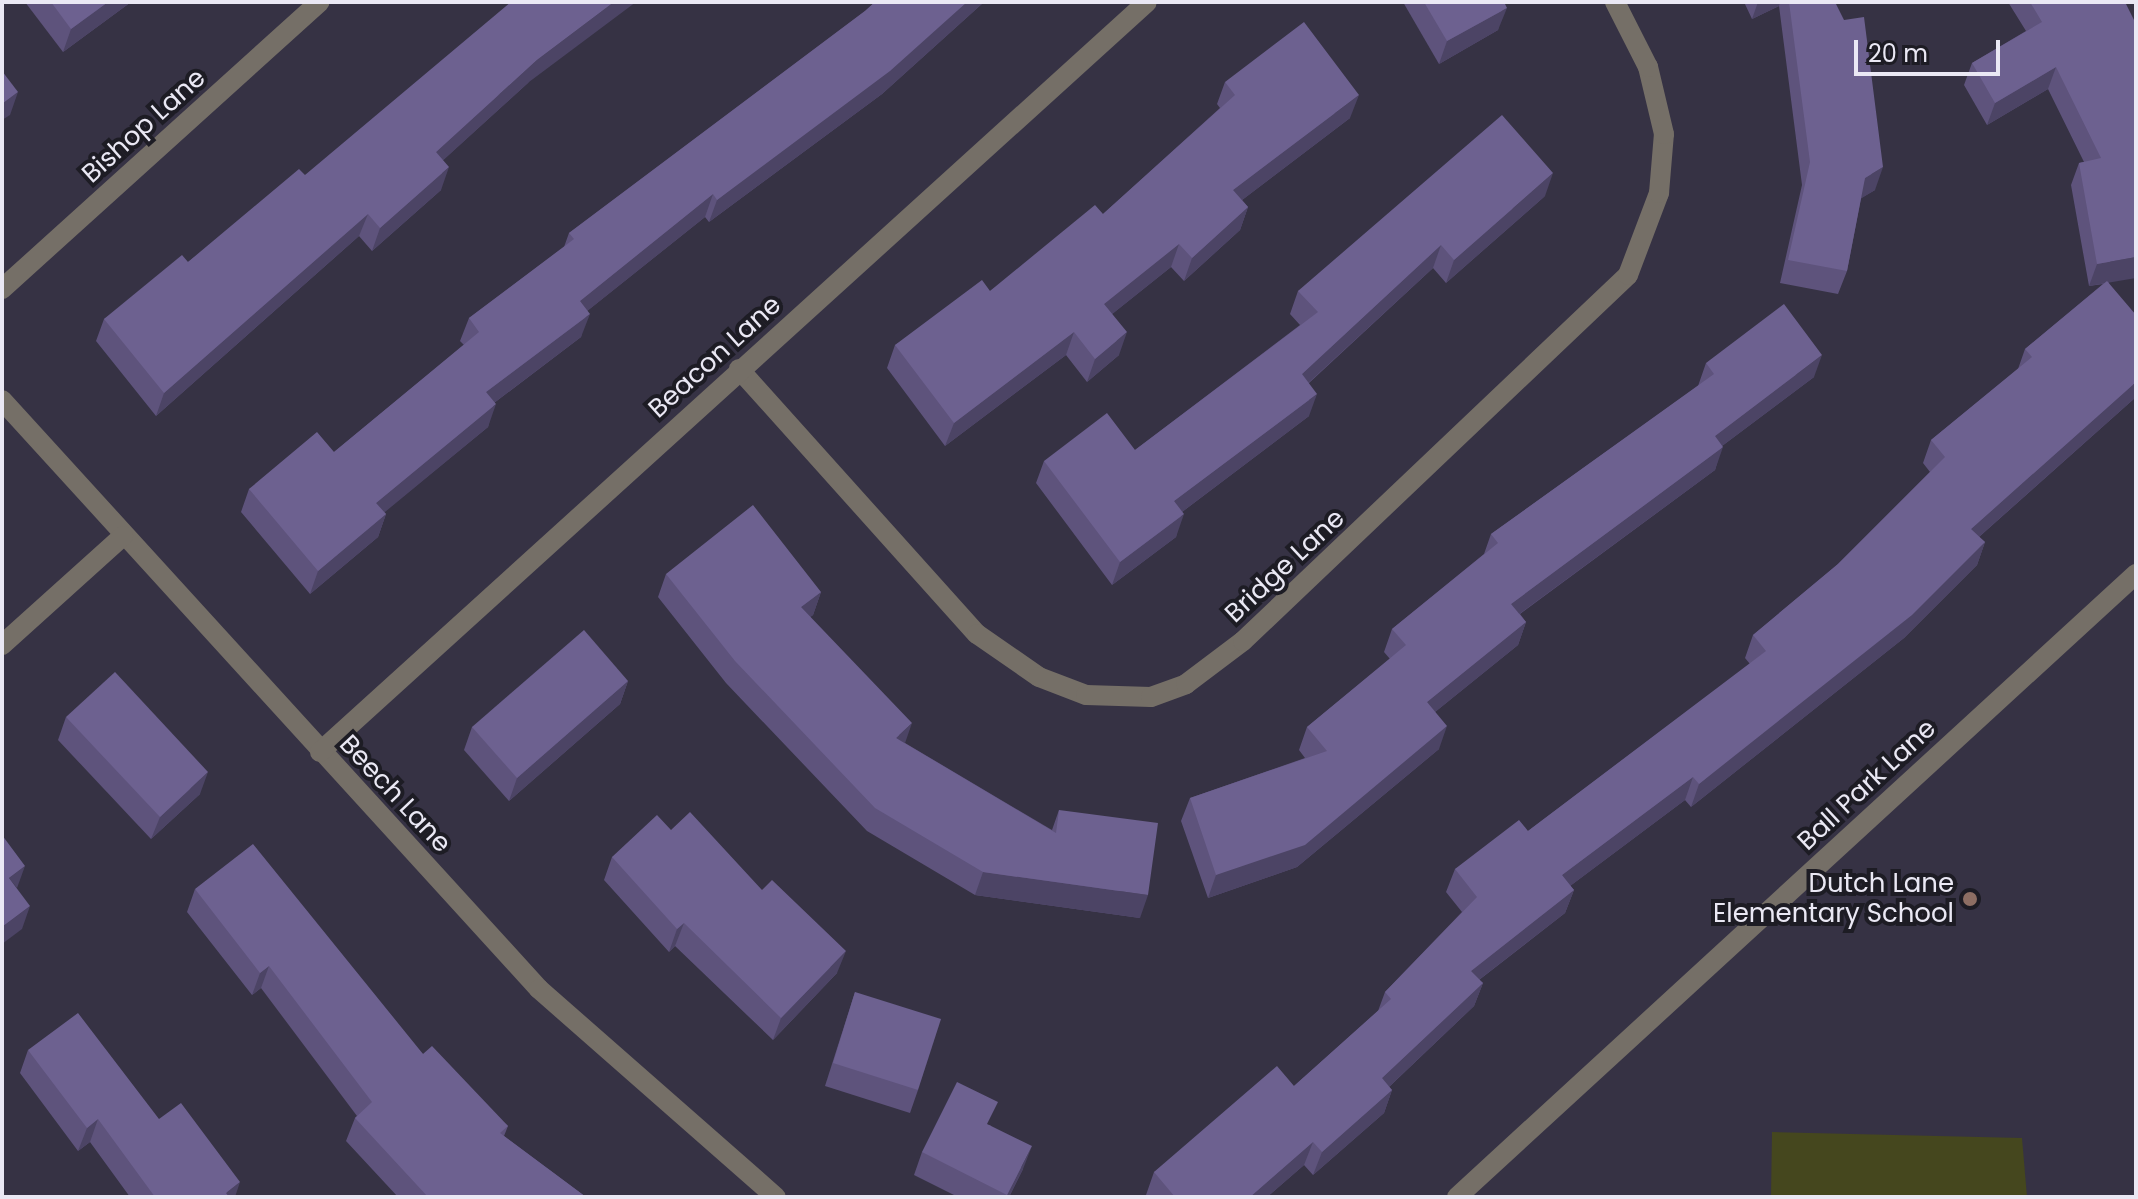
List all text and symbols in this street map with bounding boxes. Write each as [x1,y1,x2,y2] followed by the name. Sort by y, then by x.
[1858,24,2004,74] scale bar
[1868,37,1928,70] text: 20 m
[76,62,212,190] street label: Bishop Lane
[642,289,788,425] street label: Beacon Lane
[1219,503,1351,629] street label: Bridge Lane
[1791,713,1943,857] street label: Ball Park Lane
[333,729,457,859] street label: Beech Lane
[1713,868,1954,930] place label: Dutch Lane Elementary School
[1961,890,1979,908] marker: Dutch Lane Elementary School

